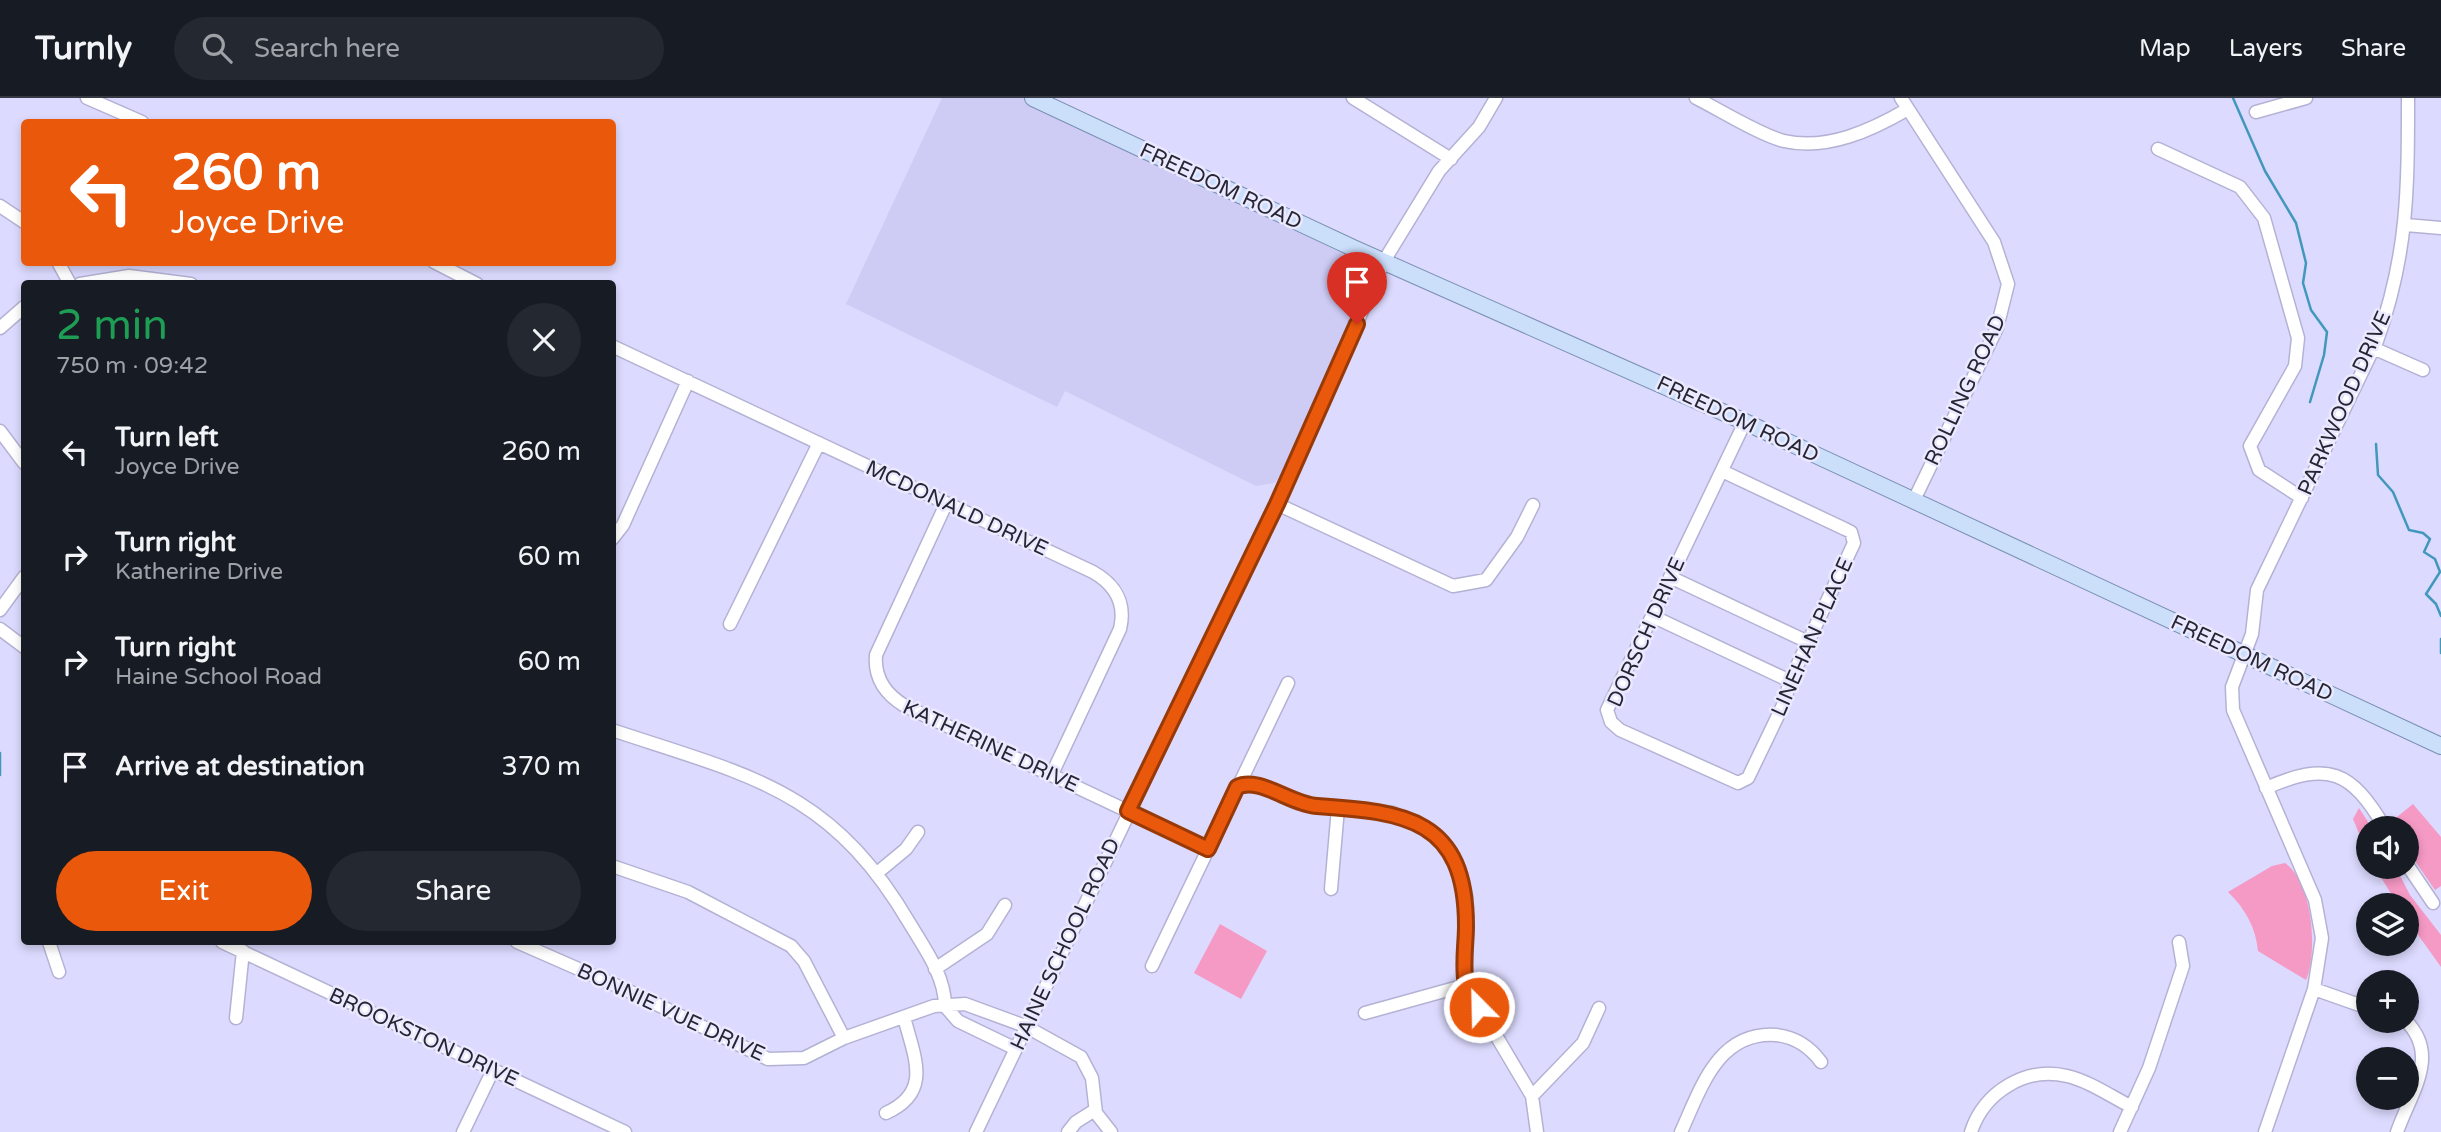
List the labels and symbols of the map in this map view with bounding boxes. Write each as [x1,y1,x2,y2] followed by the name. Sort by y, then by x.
[1136,138,1306,235] street label: FREEDOM ROAD
[1327,252,1387,324] pin
[2293,307,2396,499] street label: PARKWOOD DRIVE
[1920,311,2011,470] street label: ROLLING ROAD
[1653,371,1823,468] street label: FREEDOM ROAD
[862,455,1052,562] street label: MCDONALD DRIVE
[1602,553,1691,711] street label: DORSCH DRIVE
[1766,554,1859,721] street label: LINEHAN PLACE
[2167,610,2337,707] street label: FREEDOM ROAD
[899,695,1083,798] street label: KATHERINE DRIVE
[1005,834,1126,1054] street label: HAINE SCHOOL ROAD
[573,958,769,1067] street label: BONNIE VUE DRIVE
[1442,970,1516,1044] position arrow
[325,983,523,1092] street label: BROOKSTON DRIVE

